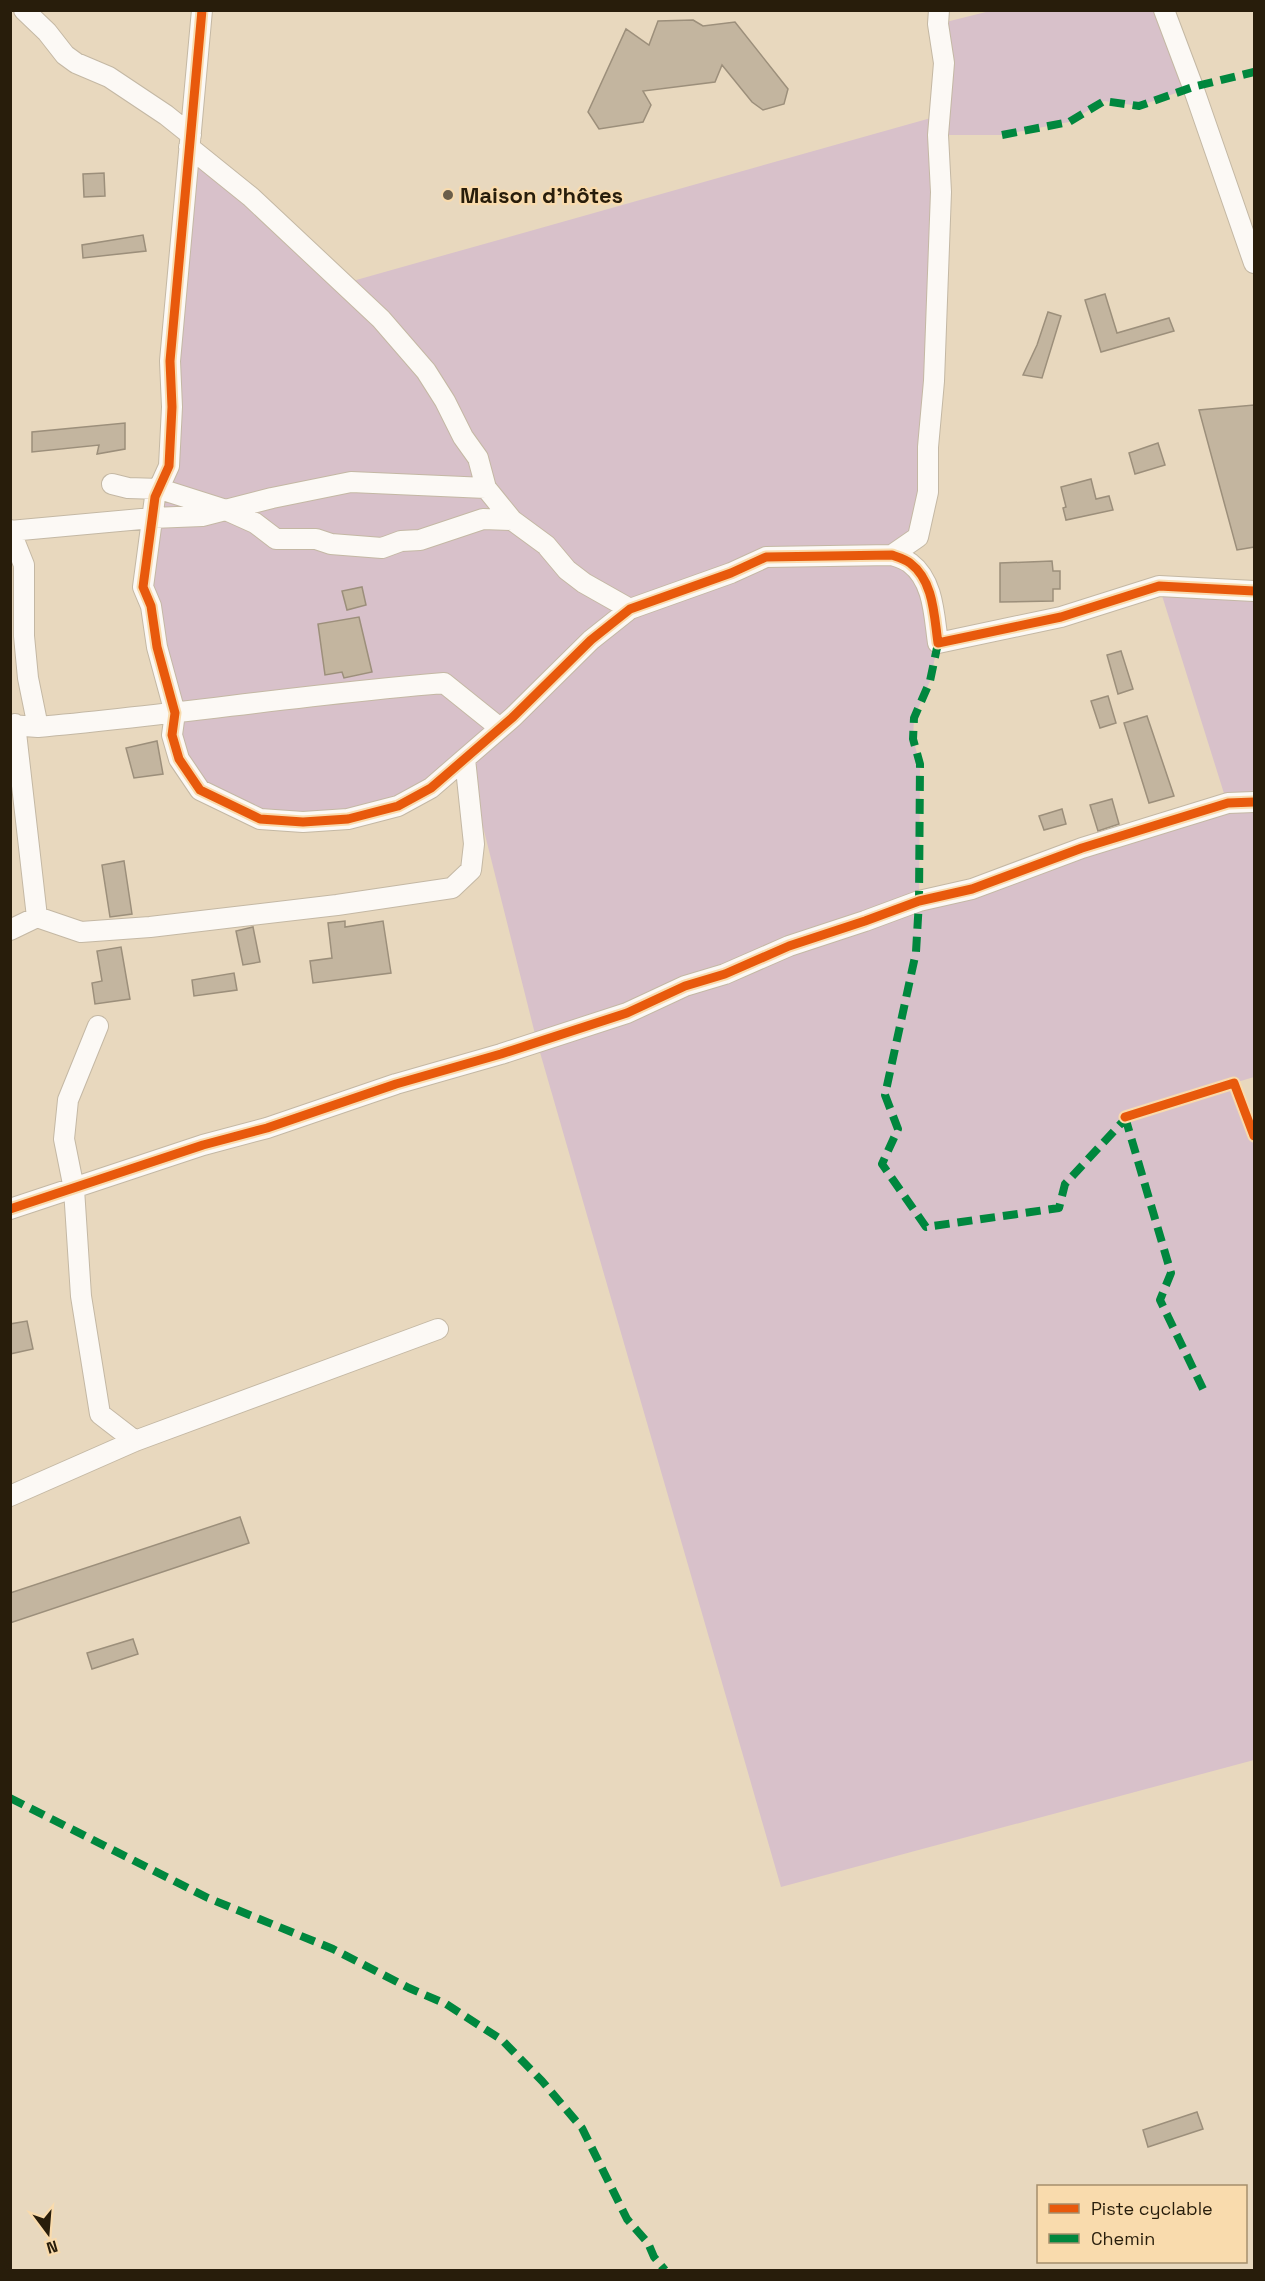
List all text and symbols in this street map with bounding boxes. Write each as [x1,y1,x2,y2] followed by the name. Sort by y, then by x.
[460,181,623,209] place label: Maison d'hôtes
[441,188,455,202] marker: Maison d'hôtes
[1037,2185,1247,2263] legend
[1091,2197,1213,2220] text: Piste cyclable
[18,2203,78,2263] north arrow
[1091,2227,1155,2250] text: Chemin
[44,2235,60,2259] text: N

